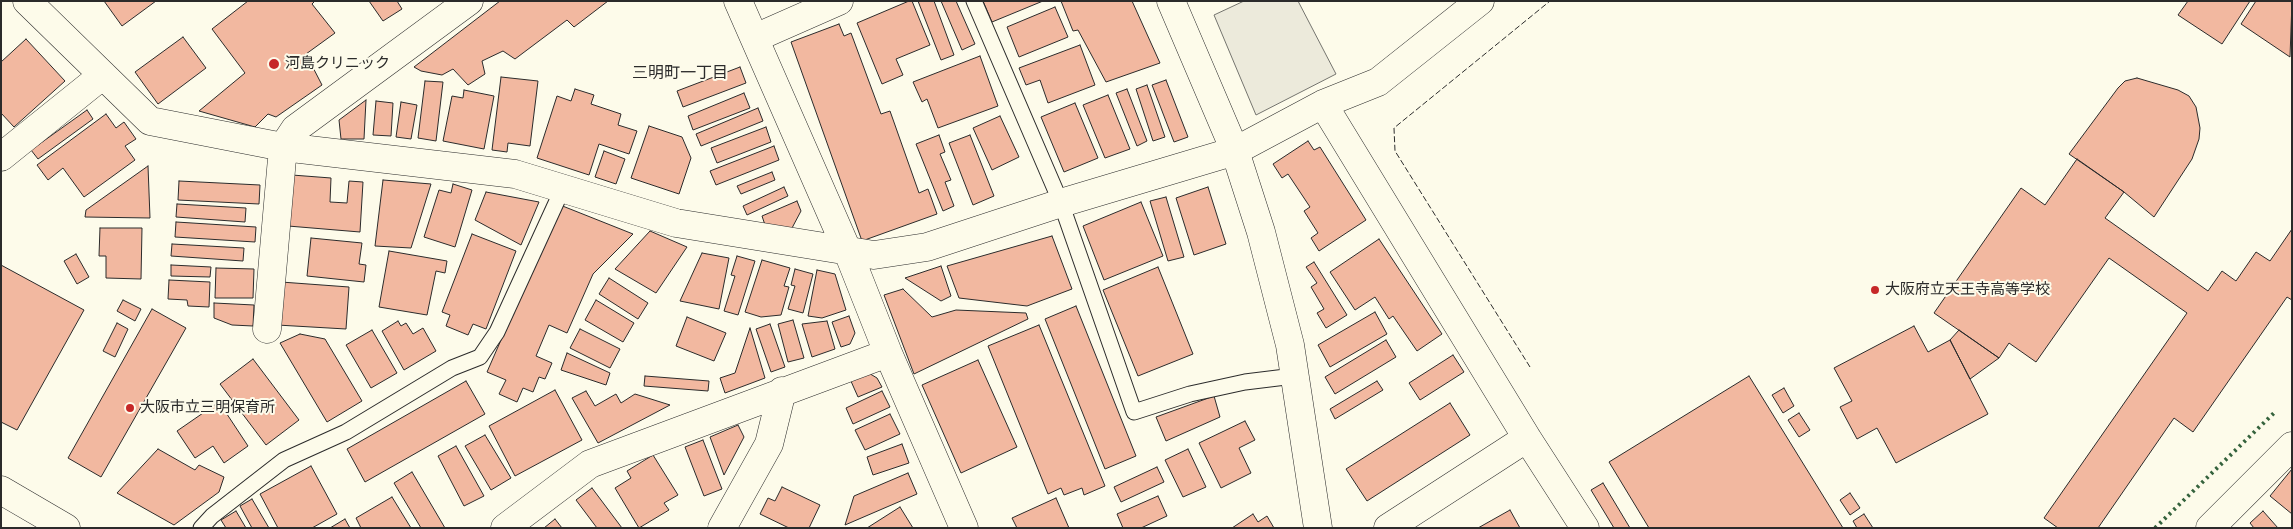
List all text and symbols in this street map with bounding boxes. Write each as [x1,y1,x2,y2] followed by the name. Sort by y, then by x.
[285,55,390,73] place label: 河島クリニック
[267,57,281,71] marker: 河島クリニック
[632,64,728,84] district label: 三明町一丁目
[1885,281,2050,299] place label: 大阪府立天王寺高等学校
[1869,284,1881,296] marker: 大阪府立天王寺高等学校
[140,399,275,417] place label: 大阪市立三明保育所
[124,402,136,414] marker: 大阪市立三明保育所

